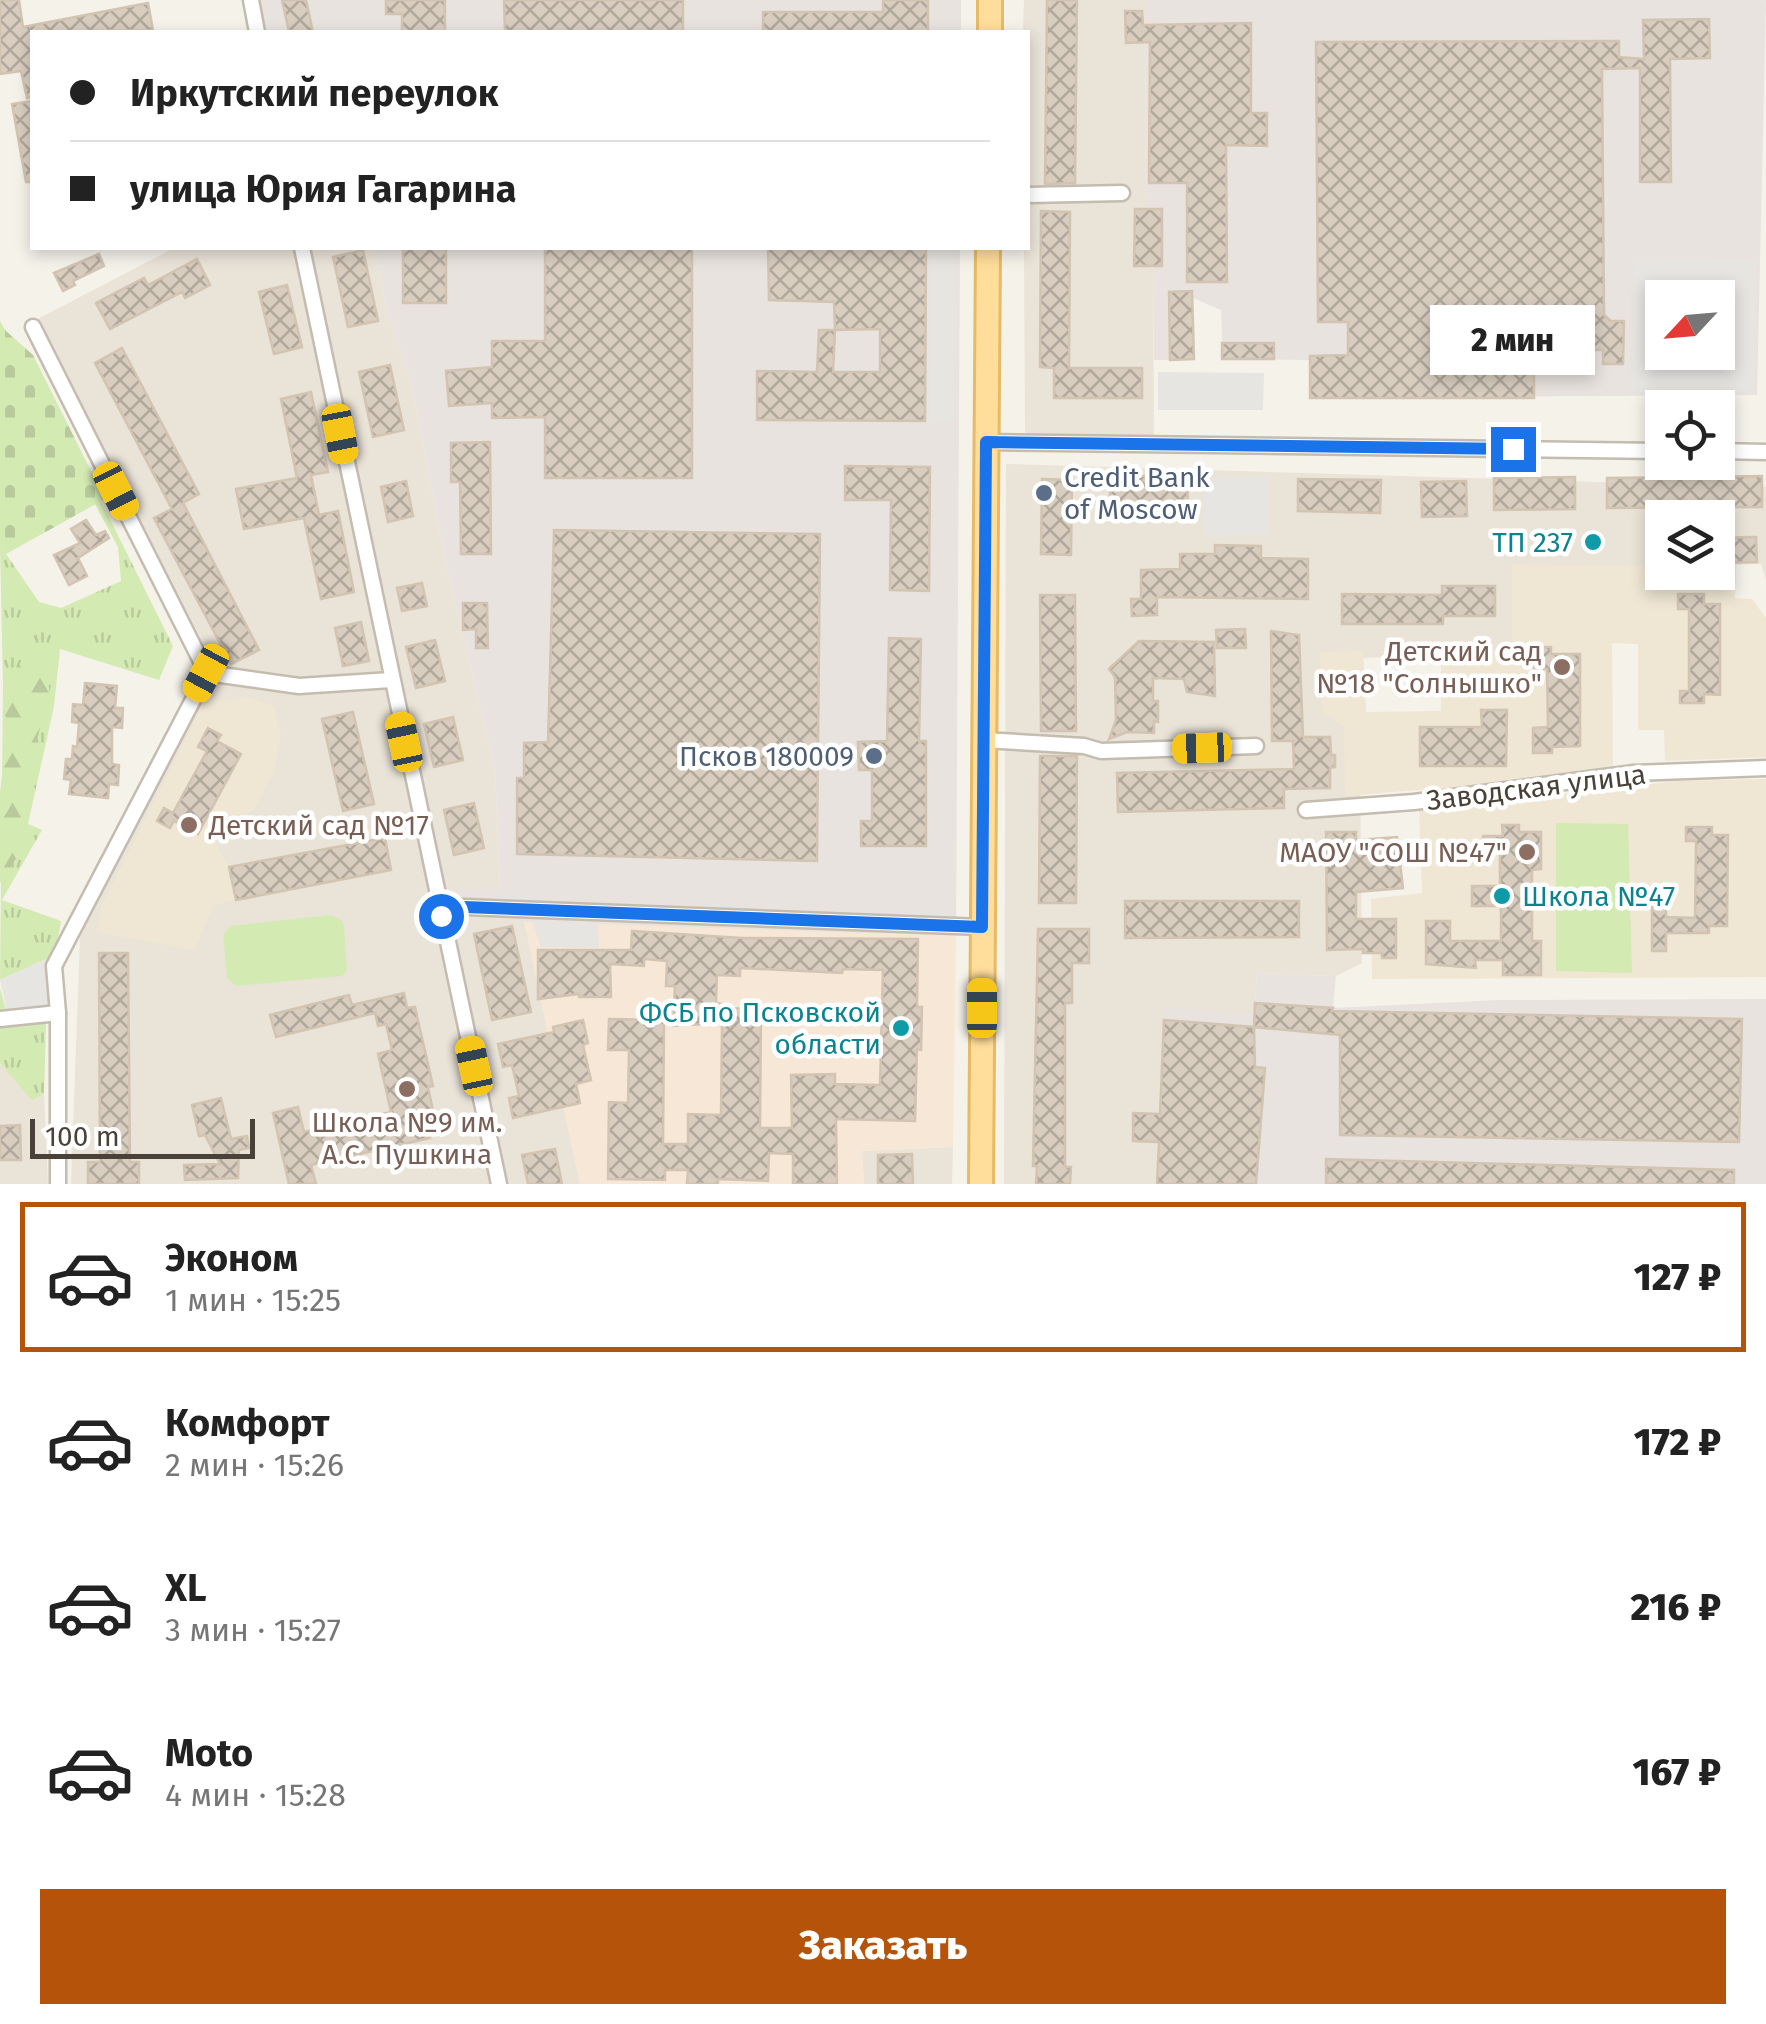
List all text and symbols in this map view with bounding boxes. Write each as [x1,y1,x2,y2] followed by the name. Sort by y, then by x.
[130,70,499,116] text: Иркутский переулок
[130,166,517,212] text: улица Юрия Гагарина
[1645,280,1735,370] north arrow
[1645,280,1735,590] map controls
[1430,304,1596,374] callout: 2 мин
[1471,321,1554,359] text: 2 мин
[1645,390,1735,480] button: locate
[320,402,360,466] car
[1491,427,1536,472] route end
[89,457,143,525] car
[1064,461,1210,526] place label: Credit Bank of Moscow
[1033,482,1055,504] marker: Credit Bank of Moscow
[1645,500,1735,590] button: layers
[1492,526,1573,559] place label: ТП 237
[1582,531,1604,553] marker: ТП 237
[1316,635,1542,700] place label: Детский сад №18 "Солнышко"
[179,639,233,707] car
[1551,656,1573,678] marker: Детский сад №18 "Солнышко"
[383,710,425,774] car
[1171,732,1233,764] car
[679,740,854,773] place label: Псков 180009
[863,745,885,767] marker: Псков 180009
[1425,758,1648,817] street label: Заводская улица
[208,809,429,842] place label: Детский сад №17
[178,814,200,836] marker: Детский сад №17
[1279,836,1507,869] place label: МАОУ "СОШ №47"
[1516,841,1538,863] marker: МАОУ "СОШ №47"
[1522,880,1675,913] place label: Школа №47
[1491,885,1513,907] marker: Школа №47
[419,894,464,939] route start
[967,978,997,1038] car
[639,996,881,1061] place label: ФСБ по Псковской области
[890,1017,912,1039] marker: ФСБ по Псковской области
[453,1034,495,1098] car
[396,1078,418,1100] marker: Школа №9 им. А.С. Пушкина
[312,1106,502,1171] place label: Школа №9 им. А.С. Пушкина
[30,1114,255,1158] scale bar
[45,1120,120,1153] text: 100 m
[45,1232,135,1322] icon: car
[165,1235,298,1281] text: Эконом
[1634,1254,1721,1300] text: 127 ₽
[165,1281,341,1319] text: 1 мин · 15:25
[45,1397,135,1487] icon: car
[165,1400,329,1446] text: Комфорт
[1634,1419,1721,1465] text: 172 ₽
[165,1446,344,1484] text: 2 мин · 15:26
[45,1562,135,1652] icon: car
[165,1565,207,1611] text: XL
[1630,1584,1721,1630] text: 216 ₽
[165,1611,341,1649] text: 3 мин · 15:27
[45,1727,135,1817] icon: car
[165,1730,253,1776] text: Moto
[1632,1749,1721,1795] text: 167 ₽
[165,1776,346,1814] text: 4 мин · 15:28
[40,1889,1726,2004] button: Заказать

